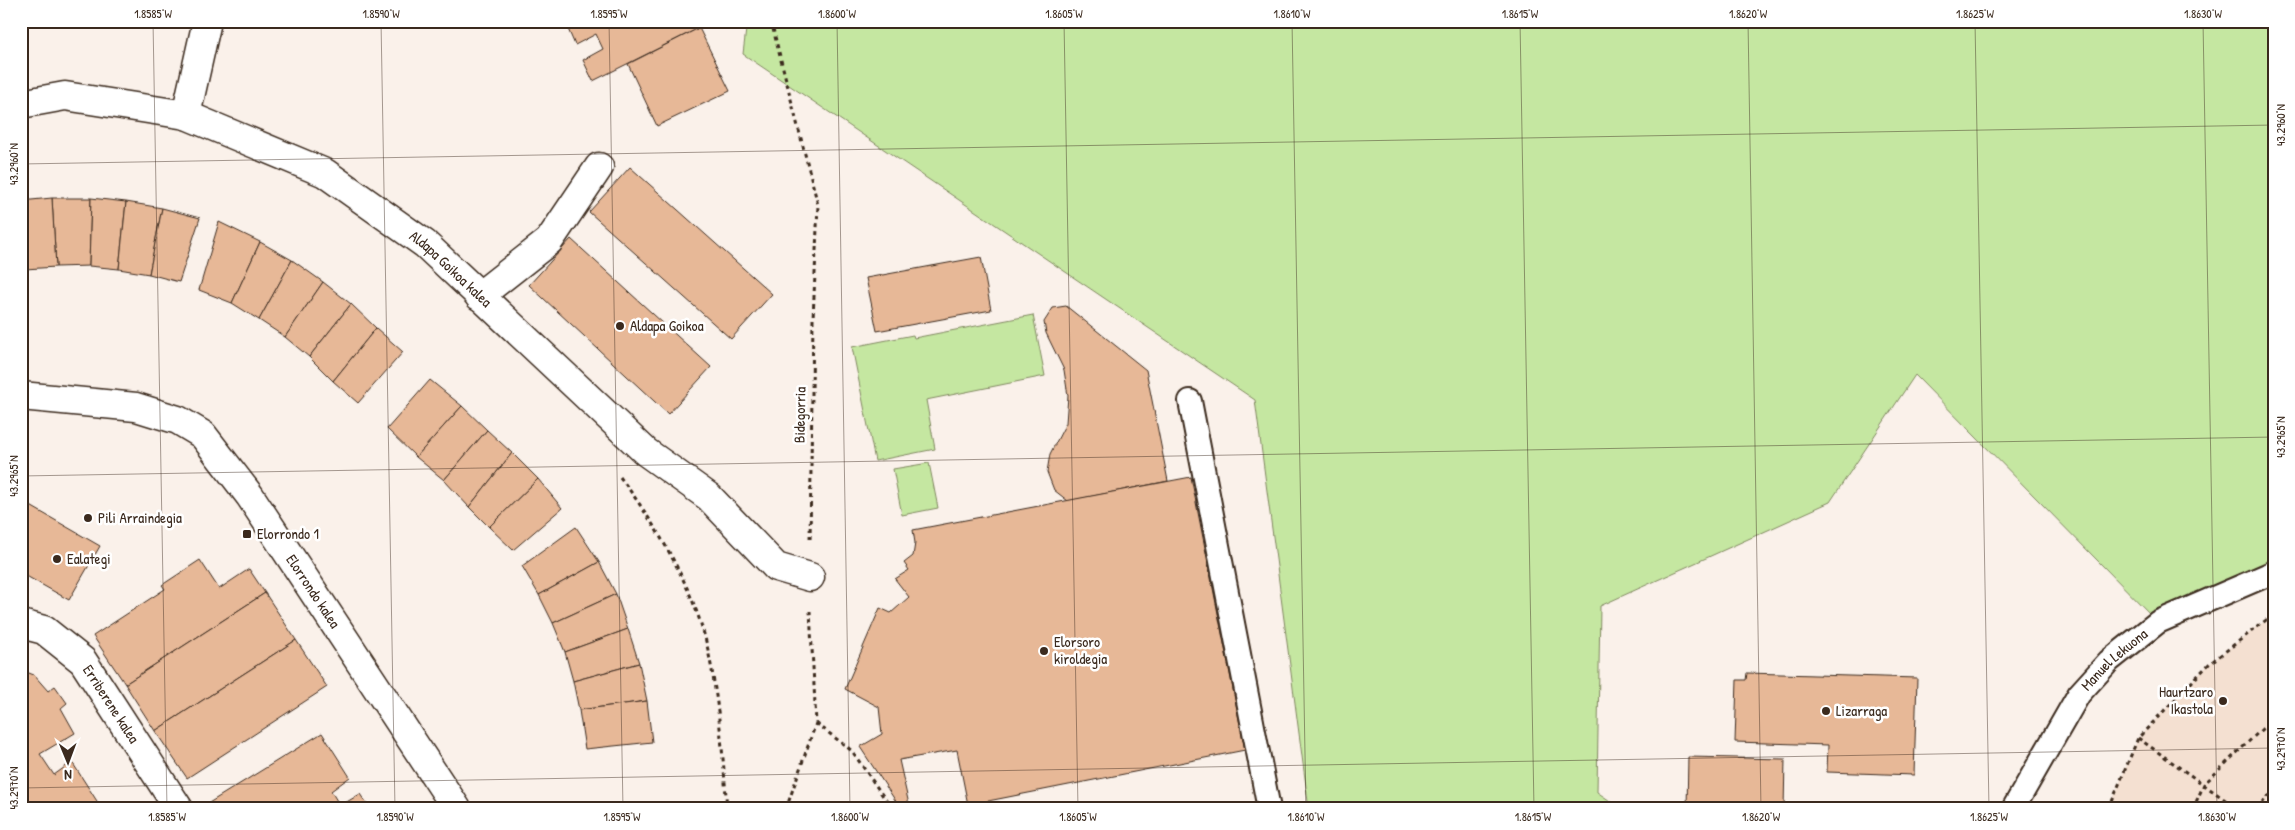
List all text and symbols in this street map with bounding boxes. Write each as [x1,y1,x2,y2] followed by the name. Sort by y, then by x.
[134,5,172,22] text: 1.8585°W
[362,5,400,22] text: 1.8590°W
[591,5,628,22] text: 1.8595°W
[818,5,857,22] text: 1.8600°W
[1045,5,1083,22] text: 1.8605°W
[1274,5,1311,22] text: 1.8610°W
[1502,5,1539,22] text: 1.8615°W
[1729,5,1768,22] text: 1.8620°W
[1956,5,1994,22] text: 1.8625°W
[2184,5,2223,22] text: 1.8630°W
[2272,104,2289,146] text: 43.2960°N
[5,143,22,185] text: 43.2960°N
[405,225,497,312] street label: Aldapa Goikoa kalea
[630,315,704,336] place label: Aldapa Goikoa
[614,320,626,332] marker: Aldapa Goikoa
[789,387,810,443] street label: Bidegorria
[2272,416,2289,458] text: 43.2965°N
[5,455,22,497] text: 43.2965°N
[98,507,182,528] place label: Pili Arraindegia
[82,512,94,524] marker: Pili Arraindegia
[257,523,319,544] place label: Elorrondo 1
[241,528,253,540] marker: Elorrondo 1
[67,548,111,569] place label: Ealategi
[281,550,346,632] street label: Elorrondo kalea
[51,553,63,565] marker: Ealategi
[2076,623,2152,695] street label: Manuel Lekuona
[1054,631,1107,669] place label: Elorsoro kiroldegia
[1038,645,1050,657] marker: Elorsoro kiroldegia
[78,661,145,747] street label: Erriberene kalea
[2159,681,2213,719] place label: Haurtzaro Ikastola
[2217,695,2229,707] marker: Haurtzaro Ikastola
[1836,700,1887,721] place label: Lizarraga
[1820,705,1832,717] marker: Lizarraga
[2272,728,2289,770] text: 43.2970°N
[42,738,92,788] north arrow
[64,766,72,785] text: N
[5,767,22,809] text: 43.2970°N
[148,808,186,825] text: 1.8585°W
[376,808,414,825] text: 1.8590°W
[604,808,641,825] text: 1.8595°W
[831,808,870,825] text: 1.8600°W
[1059,808,1097,825] text: 1.8605°W
[1288,808,1325,825] text: 1.8610°W
[1515,808,1552,825] text: 1.8615°W
[1742,808,1781,825] text: 1.8620°W
[1970,808,2008,825] text: 1.8625°W
[2198,808,2237,825] text: 1.8630°W

